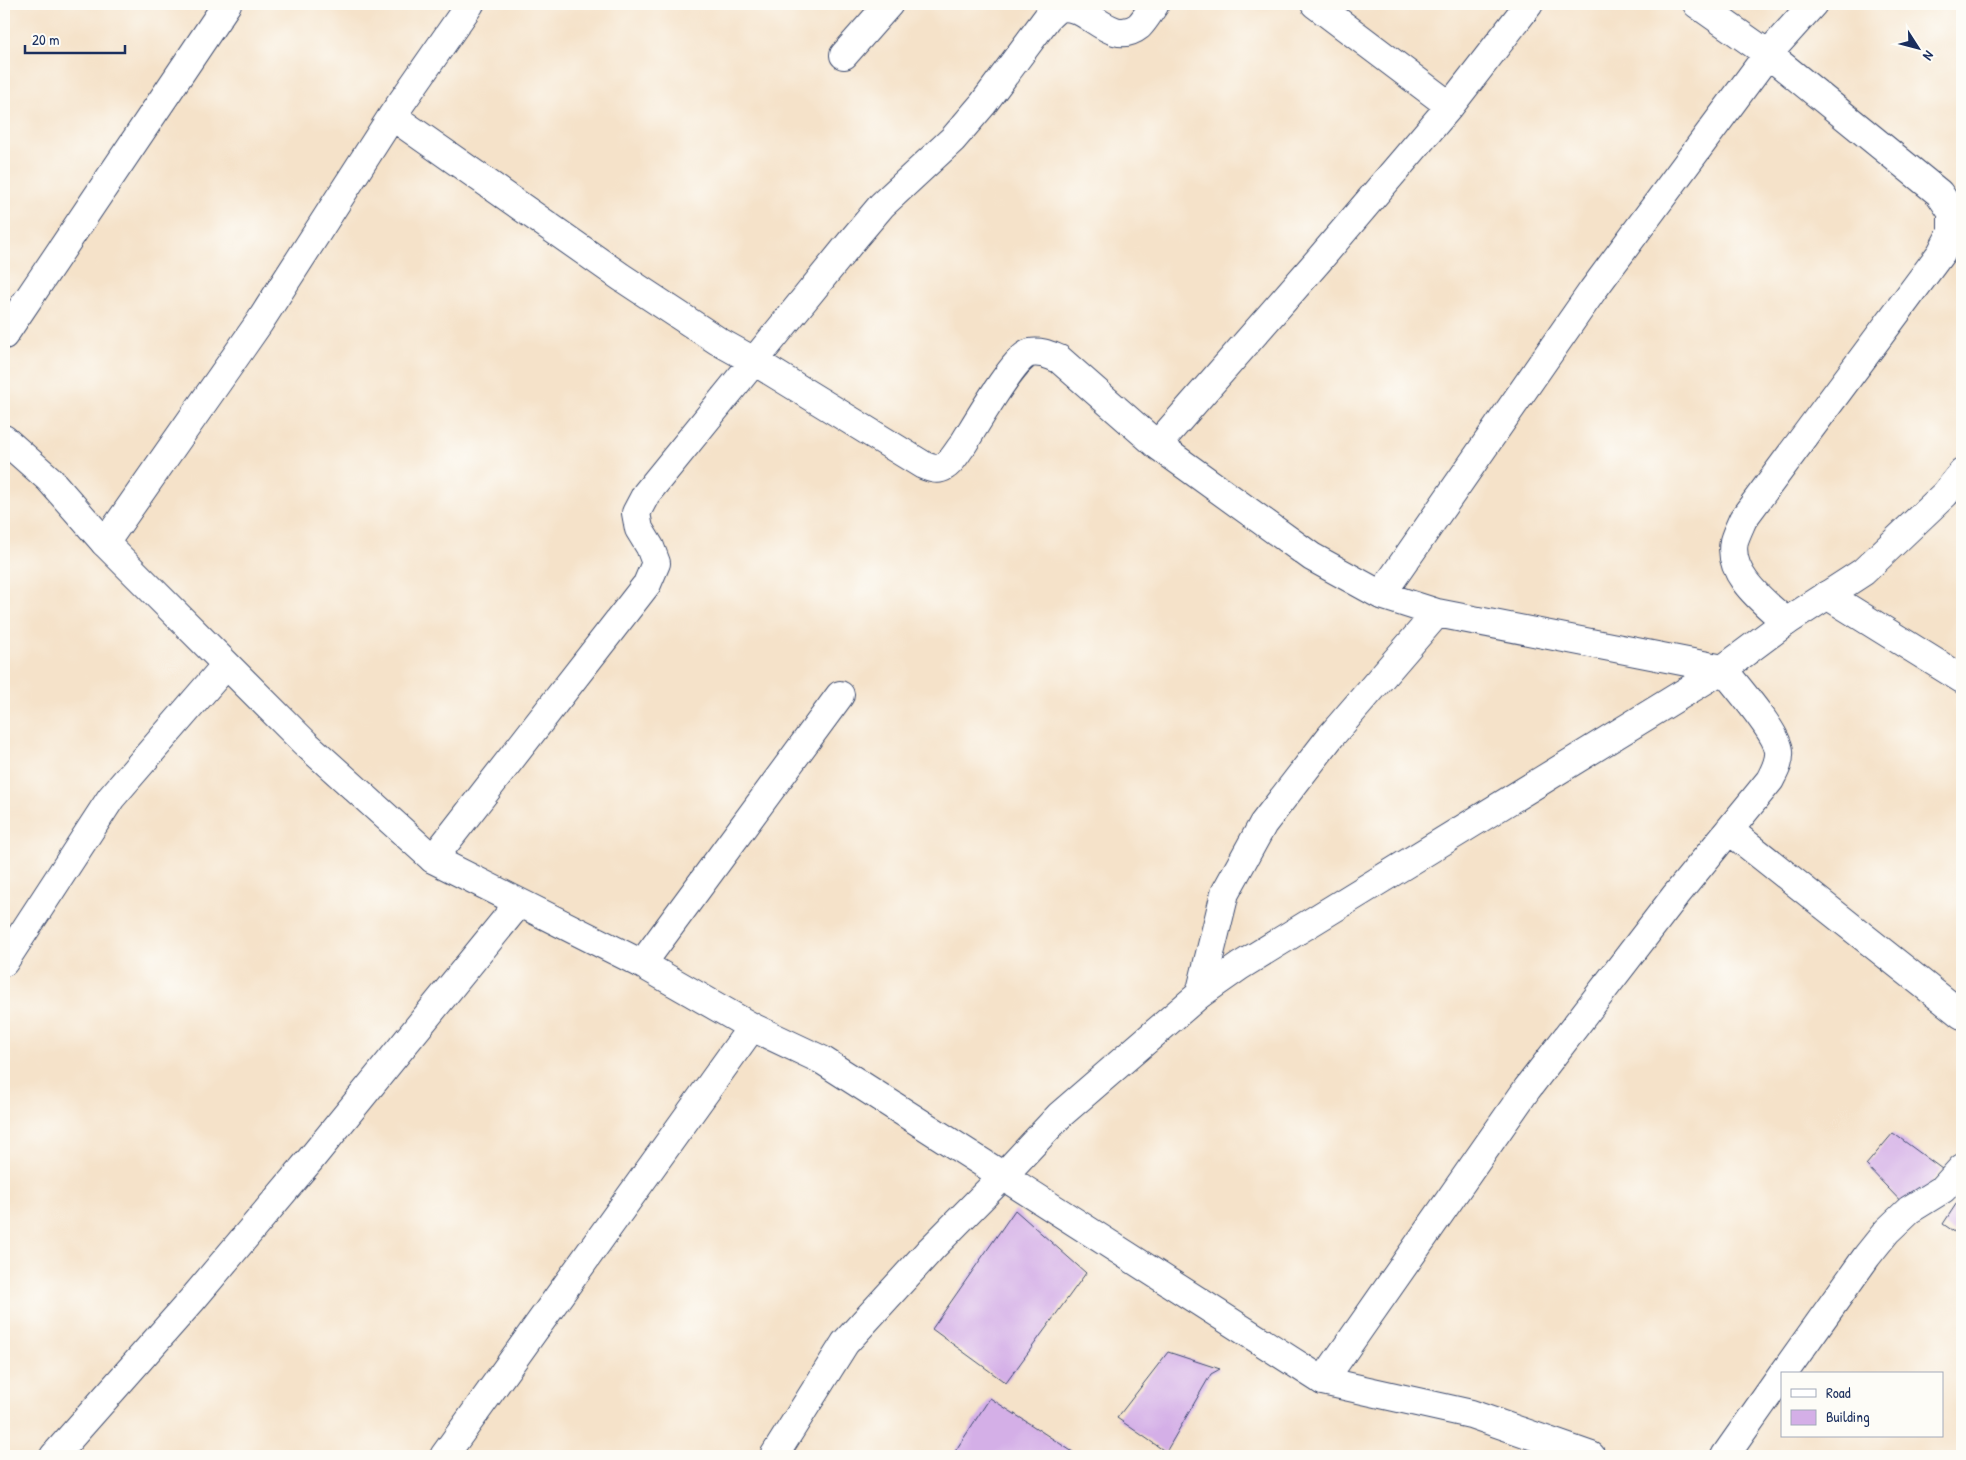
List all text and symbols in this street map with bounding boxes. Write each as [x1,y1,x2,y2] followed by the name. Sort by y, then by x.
[25,22,125,54] scale bar
[1894,22,1944,72] north arrow
[32,29,59,50] text: 20 m
[1919,47,1939,65] text: N
[1781,1372,1944,1438] legend
[1826,1382,1851,1403] text: Road
[1826,1406,1870,1427] text: Building

